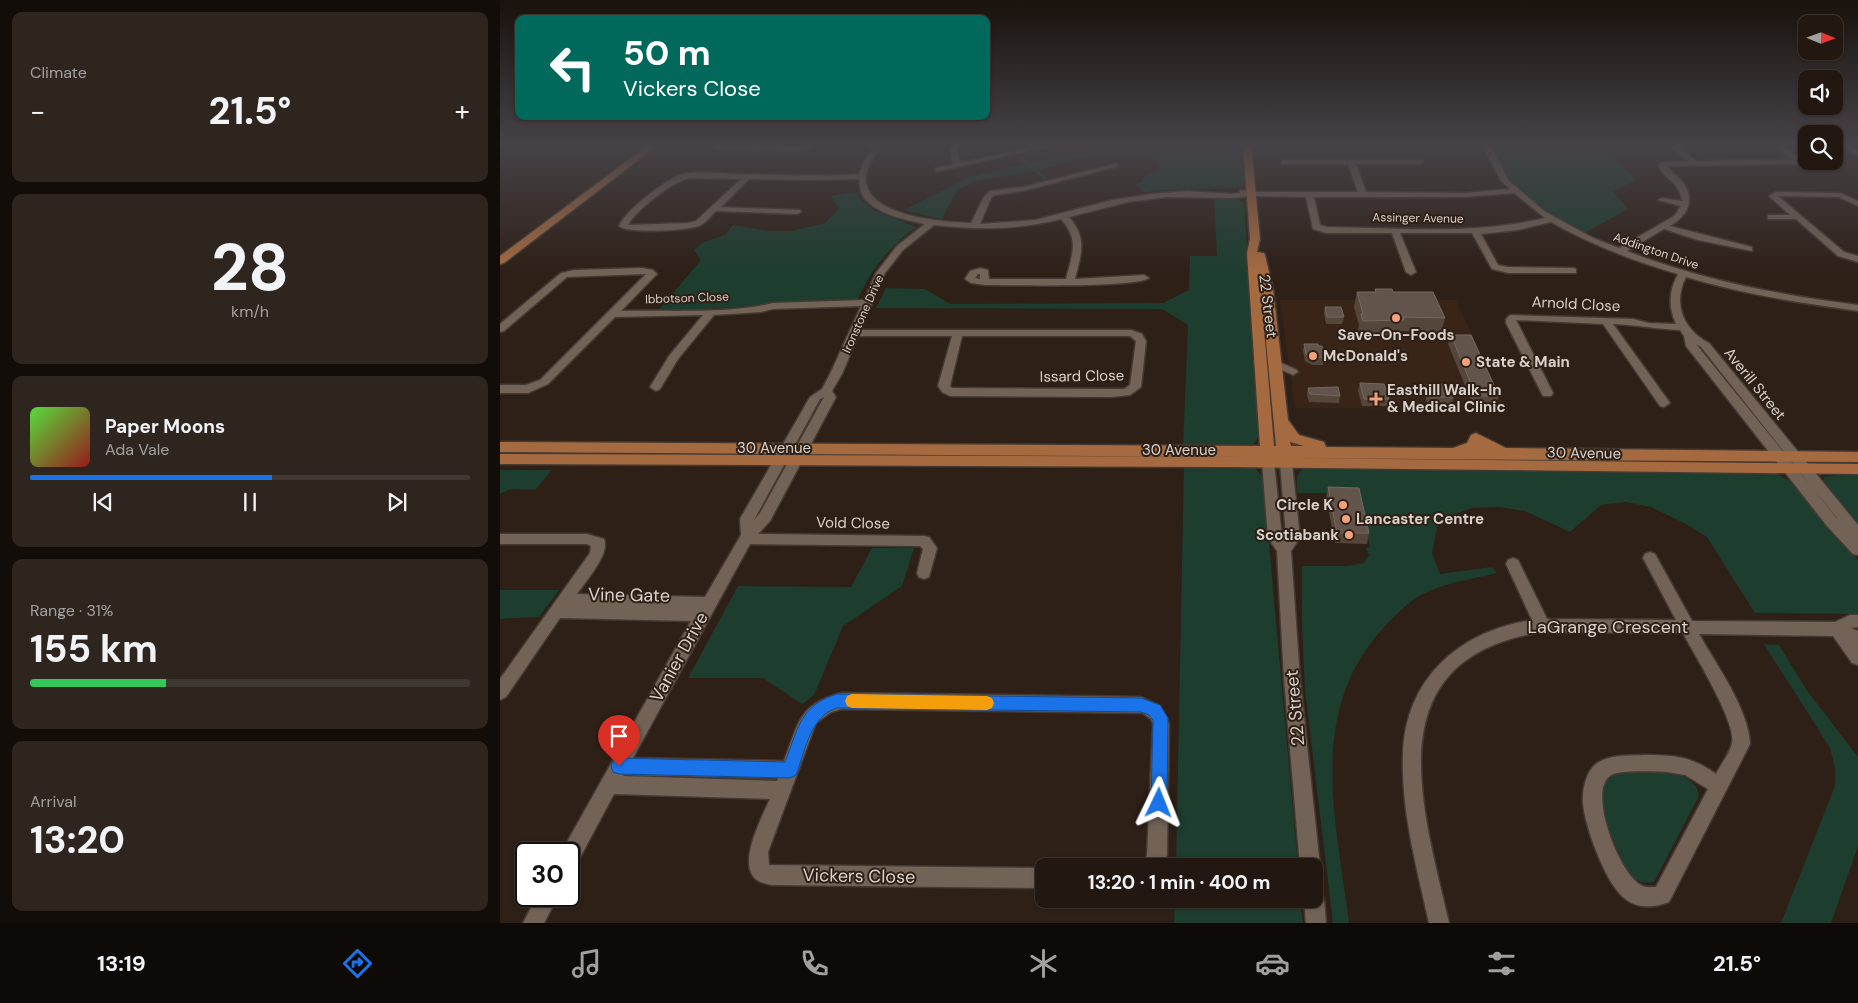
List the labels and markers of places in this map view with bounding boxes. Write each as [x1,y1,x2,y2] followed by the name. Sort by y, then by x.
[1390,312,1402,324] marker: Save-On-Foods
[1337,325,1455,345] place label: Save-On-Foods
[1323,346,1408,366] place label: McDonald's
[1307,350,1319,362] marker: McDonald's
[1476,352,1570,372] place label: State & Main
[1460,356,1472,368] marker: State & Main
[1387,380,1506,417] place label: Easthill Walk-In & Medical Clinic
[1369,392,1383,406] marker: Easthill Walk-In & Medical Clinic
[1276,495,1333,515] place label: Circle K
[1337,499,1349,511] marker: Circle K
[1356,509,1484,529] place label: Lancaster Centre
[1340,513,1352,525] marker: Lancaster Centre
[1256,525,1339,545] place label: Scotiabank
[1343,529,1355,541] marker: Scotiabank
[598,715,640,766] pin

